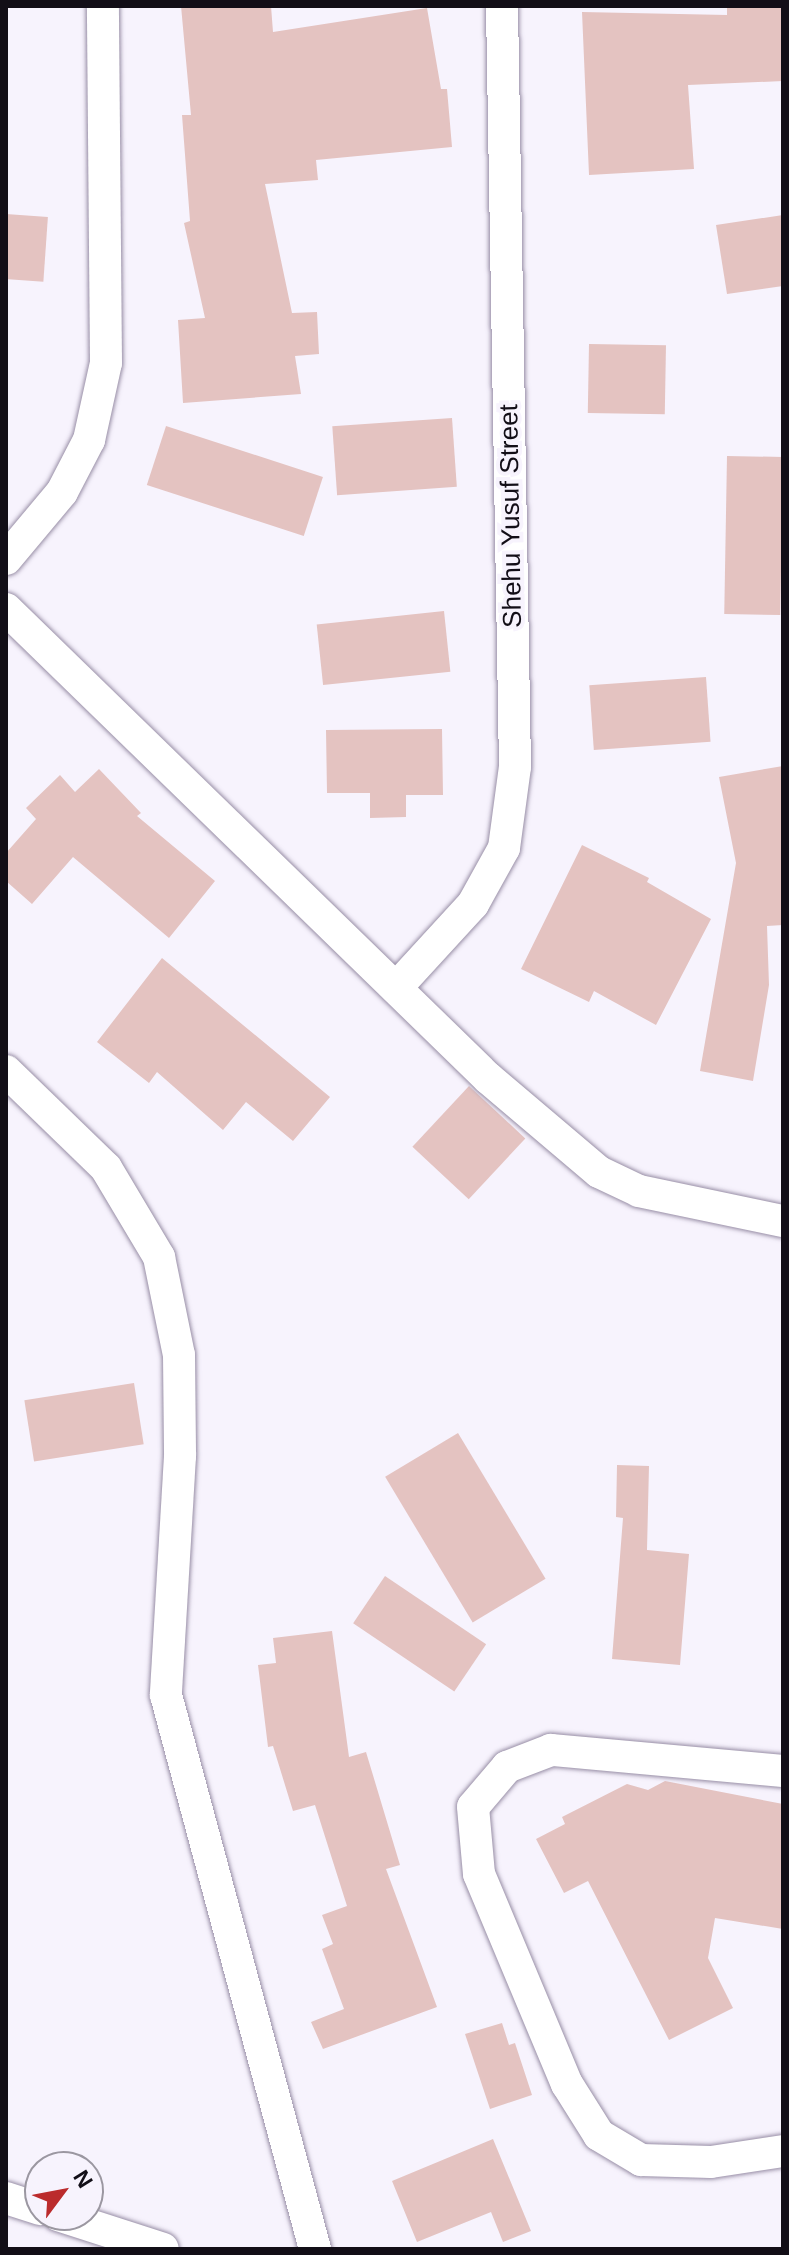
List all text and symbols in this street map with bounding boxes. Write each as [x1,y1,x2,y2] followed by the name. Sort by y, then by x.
[493,404,529,628] street label: Shehu Yusuf Street
[24,2151,104,2231] north arrow
[68,2166,98,2192] text: N

